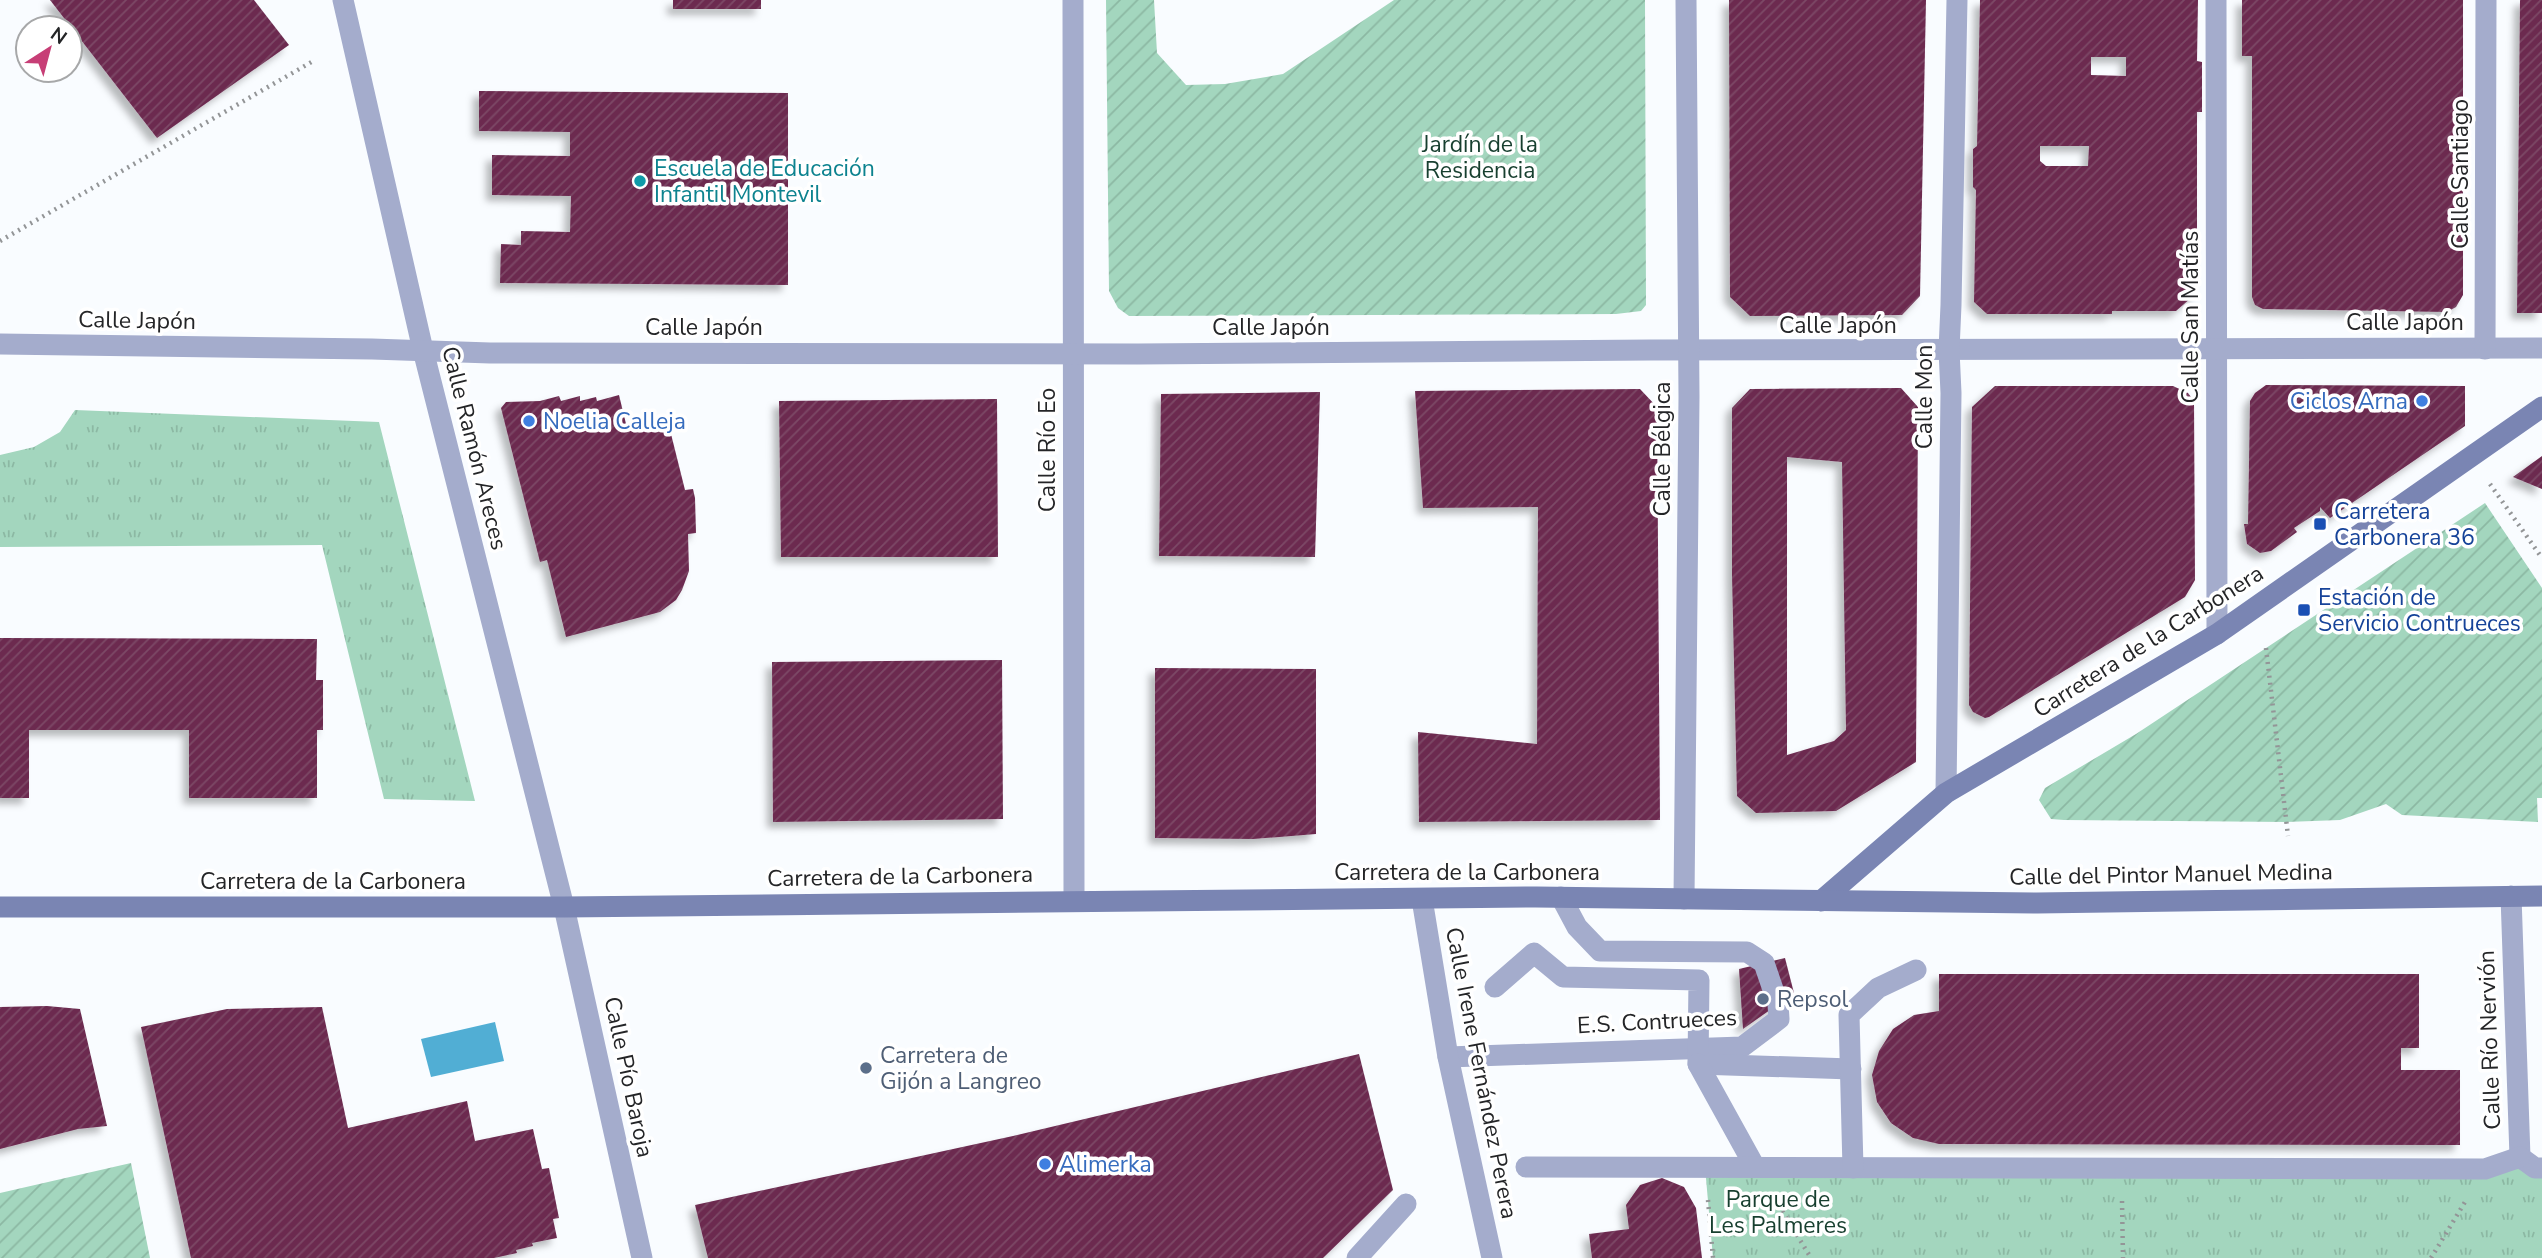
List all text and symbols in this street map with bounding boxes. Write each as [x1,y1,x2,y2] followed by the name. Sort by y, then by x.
[14,14,84,84] north arrow
[45,21,72,51] text: N
[2445,99,2476,249] street label: Calle Santiago
[1421,129,1538,186] park label: Jardín de la Residencia
[654,153,875,210] place label: Escuela de Educación Infantil Montevil
[632,173,648,189] marker: Escuela de Educación Infantil Montevil
[2175,231,2206,403] street label: Calle San Matías
[78,304,196,337] street label: Calle Japón
[2346,307,2464,338] street label: Calle Japón
[1779,310,1897,341] street label: Calle Japón
[645,312,763,343] street label: Calle Japón
[1212,312,1330,343] street label: Calle Japón
[434,343,515,553] street label: Calle Ramón Areces
[1909,345,1940,449] street label: Calle Mon
[1647,382,1678,516] street label: Calle Bélgica
[2290,386,2408,417] place label: Ciclos Arna
[1032,388,1063,512] street label: Calle Río Eo
[2414,393,2430,409] marker: Ciclos Arna
[543,406,686,437] place label: Noelia Calleja
[521,413,537,429] marker: Noelia Calleja
[2334,496,2475,553] place label: Carretera Carbonera 36
[2312,516,2328,532] marker: Carretera Carbonera 36
[2027,558,2269,725] street label: Carretera de la Carbonera
[2318,582,2521,639] place label: Estación de Servicio Contrueces
[2296,602,2312,618] marker: Estación de Servicio Contrueces
[2009,856,2333,893] street label: Calle del Pintor Manuel Medina
[1334,857,1600,888] street label: Carretera de la Carbonera
[767,859,1033,894] street label: Carretera de la Carbonera
[200,866,466,897] street label: Carretera de la Carbonera
[1438,925,1525,1222] street label: Calle Irene Fernández Perera
[2471,950,2508,1130] street label: Calle Río Nervión
[1777,984,1849,1015] place label: Repsol
[1755,991,1771,1007] marker: Repsol
[596,994,661,1160] street label: Calle Pío Baroja
[1576,1002,1738,1041] street label: E.S. Contrueces
[880,1040,1042,1097] place label: Carretera de Gijón a Langreo
[858,1060,874,1076] marker: Carretera de Gijón a Langreo
[1059,1149,1152,1180] place label: Alimerka
[1037,1156,1053,1172] marker: Alimerka
[1709,1184,1847,1241] park label: Parque de Les Palmeres

